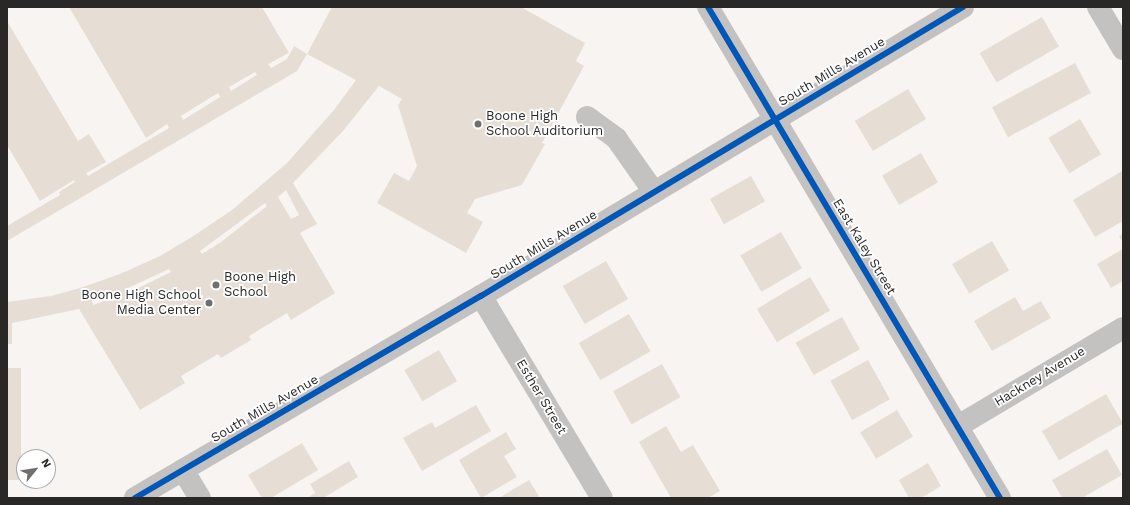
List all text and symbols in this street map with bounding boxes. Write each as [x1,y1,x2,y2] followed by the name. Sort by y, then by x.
[776,34,888,110] street label: South Mills Avenue
[486,109,604,140] place label: Boone High School Auditorium
[473,119,483,129] marker: Boone High School Auditorium
[829,196,899,298] street label: East Kaley Street
[488,207,600,283] street label: South Mills Avenue
[224,270,296,301] place label: Boone High School
[211,280,221,290] marker: Boone High School
[81,288,201,319] place label: Boone High School Media Center
[204,298,214,308] marker: Boone High School Media Center
[991,344,1089,410] street label: Hackney Avenue
[512,357,570,437] street label: Esther Street
[208,372,322,446] street label: South Mills Avenue
[16,449,56,489] north arrow
[38,456,54,470] text: N

